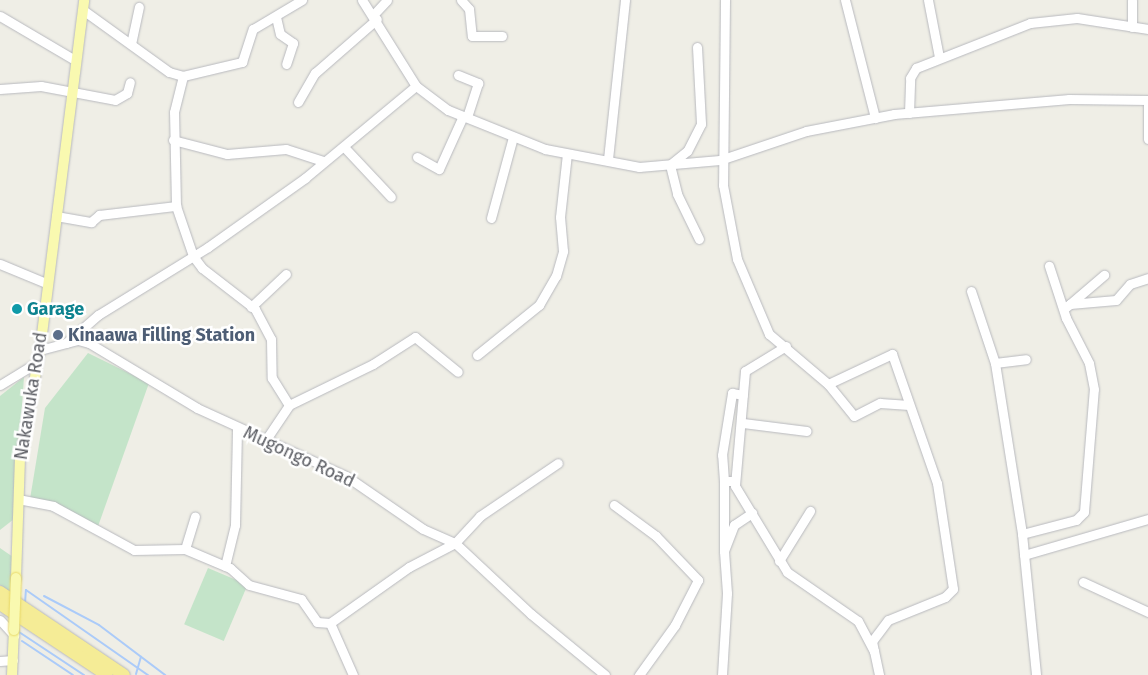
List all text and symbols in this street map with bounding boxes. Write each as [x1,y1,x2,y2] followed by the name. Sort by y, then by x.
[27,298,84,320] place label: Garage
[11,303,23,315] marker: Garage
[68,324,255,346] place label: Kinaawa Filling Station
[52,329,64,341] marker: Kinaawa Filling Station
[10,331,52,461] street label: Nakawuka Road
[240,422,358,492] street label: Mugongo Road

